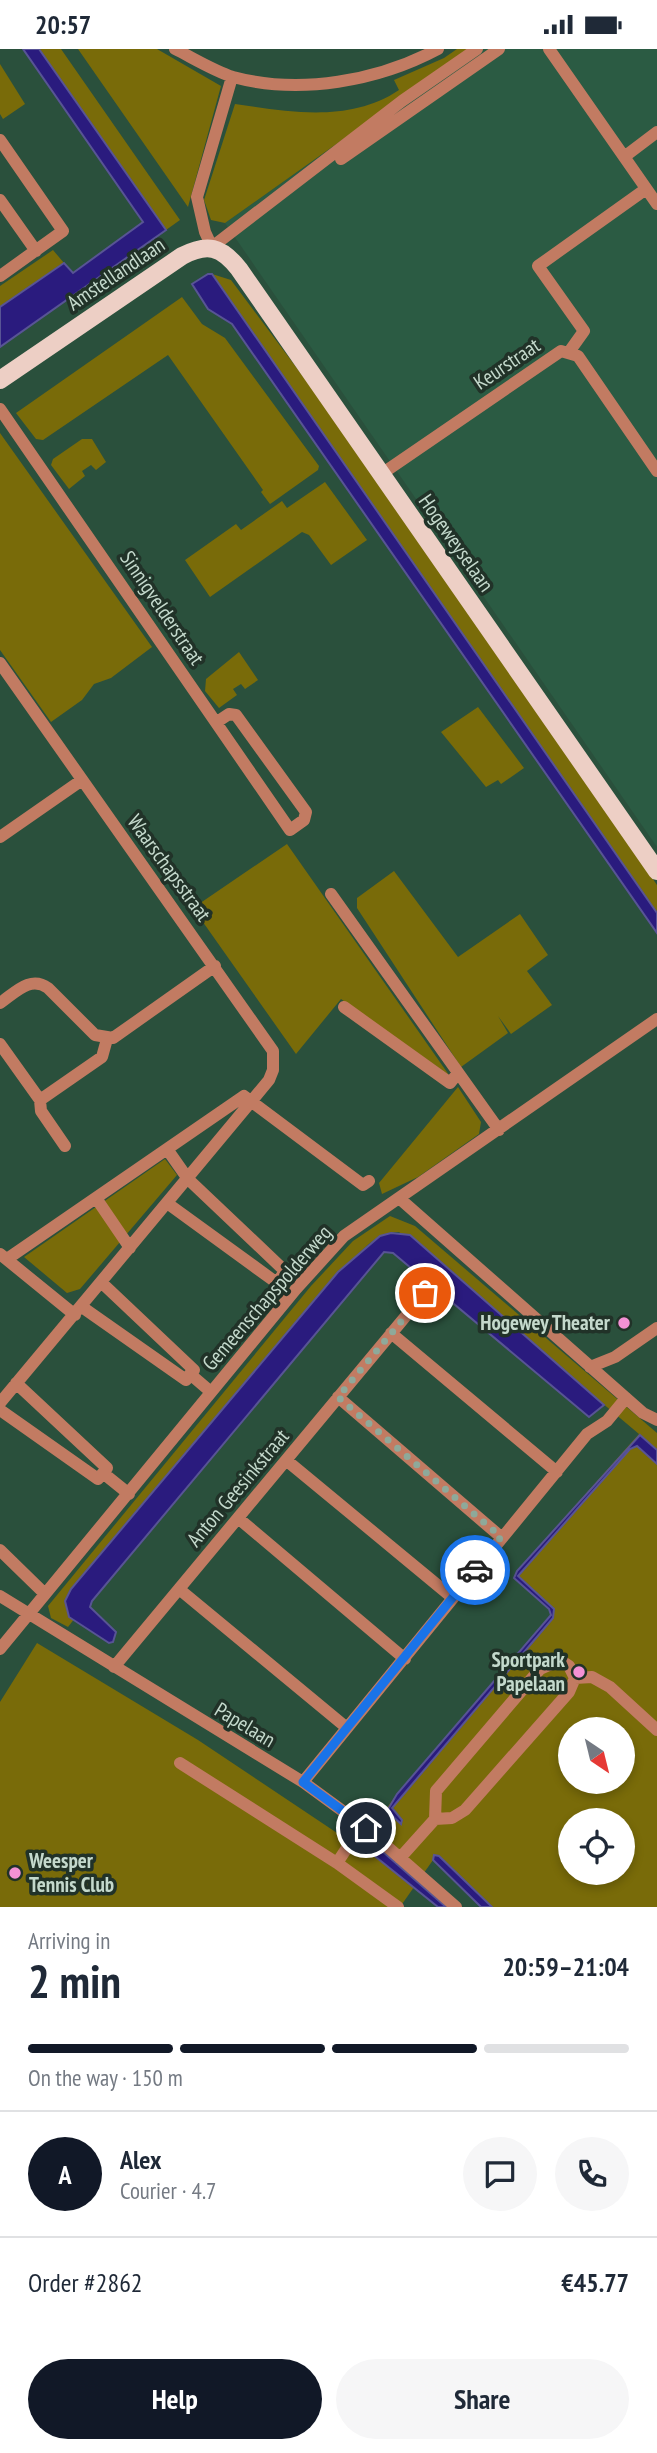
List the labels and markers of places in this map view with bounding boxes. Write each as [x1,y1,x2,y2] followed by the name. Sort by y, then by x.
[395,1263,455,1323] pin
[480,1309,611,1336] place label: Hogewey Theater
[616,1315,632,1331] marker: Hogewey Theater
[491,1646,565,1697] place label: Sportpark Papelaan
[571,1664,587,1680] marker: Sportpark Papelaan
[336,1798,396,1858] pin
[28,1847,114,1898] place label: Weesper Tennis Club
[7,1865,23,1881] marker: Weesper Tennis Club

